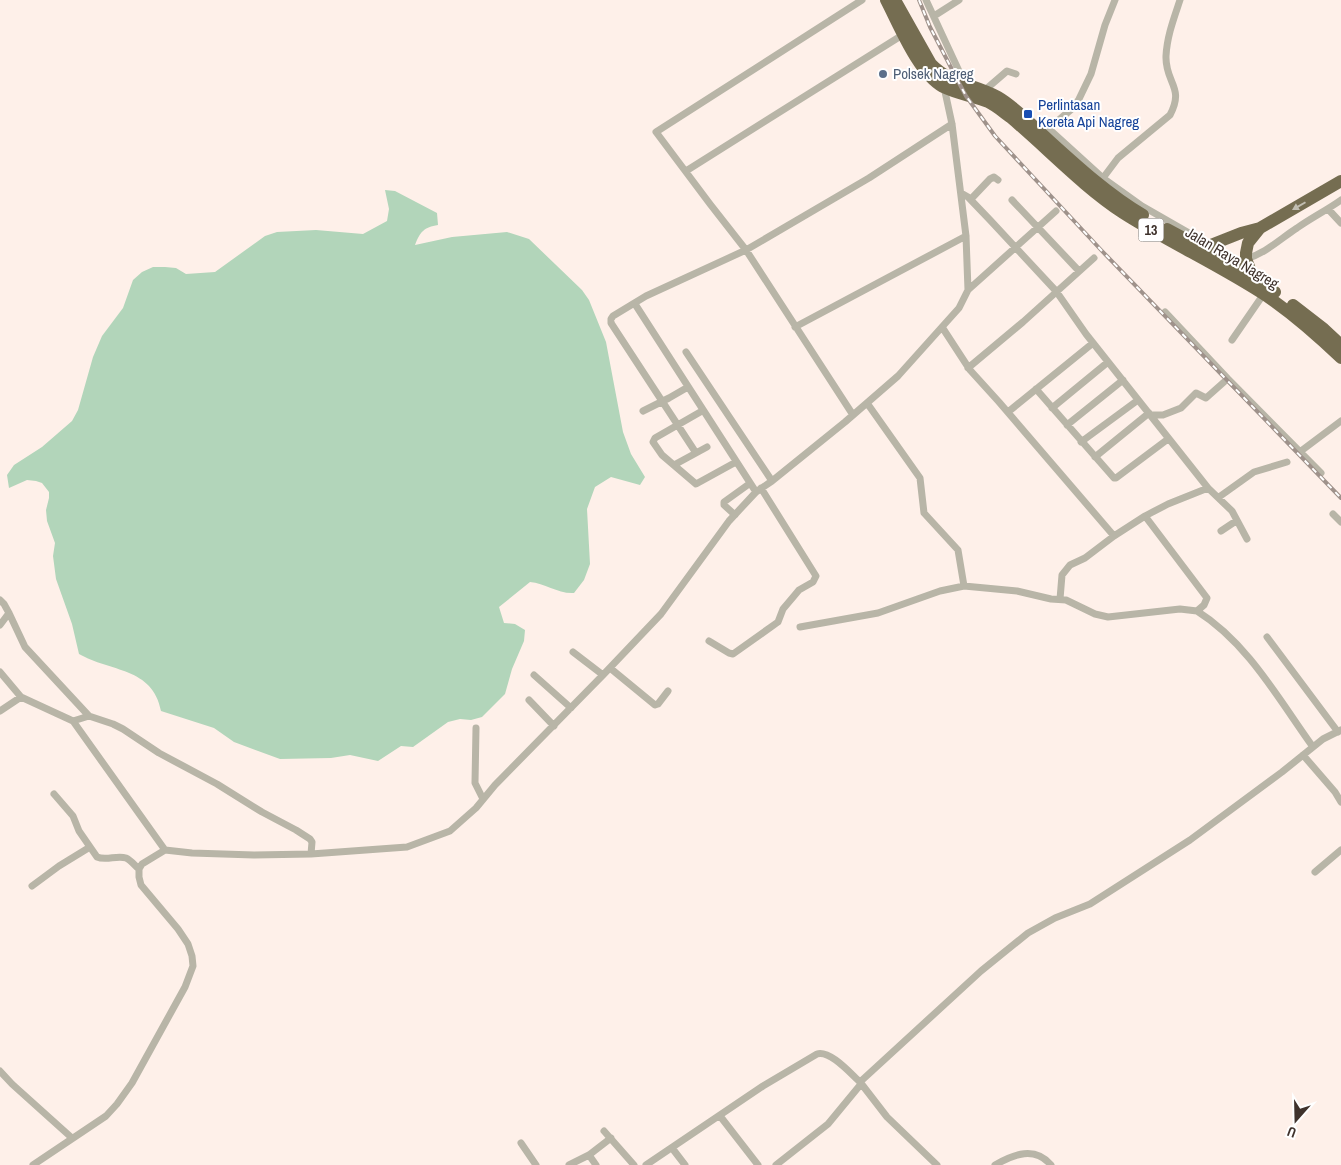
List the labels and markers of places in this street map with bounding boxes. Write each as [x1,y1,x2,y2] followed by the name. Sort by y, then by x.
[893,63,974,84] place label: Polsek Nagreg
[877,68,889,80] marker: Polsek Nagreg
[1038,94,1139,132] place label: Perlintasan Kereta Api Nagreg
[1022,108,1034,120] marker: Perlintasan Kereta Api Nagreg

